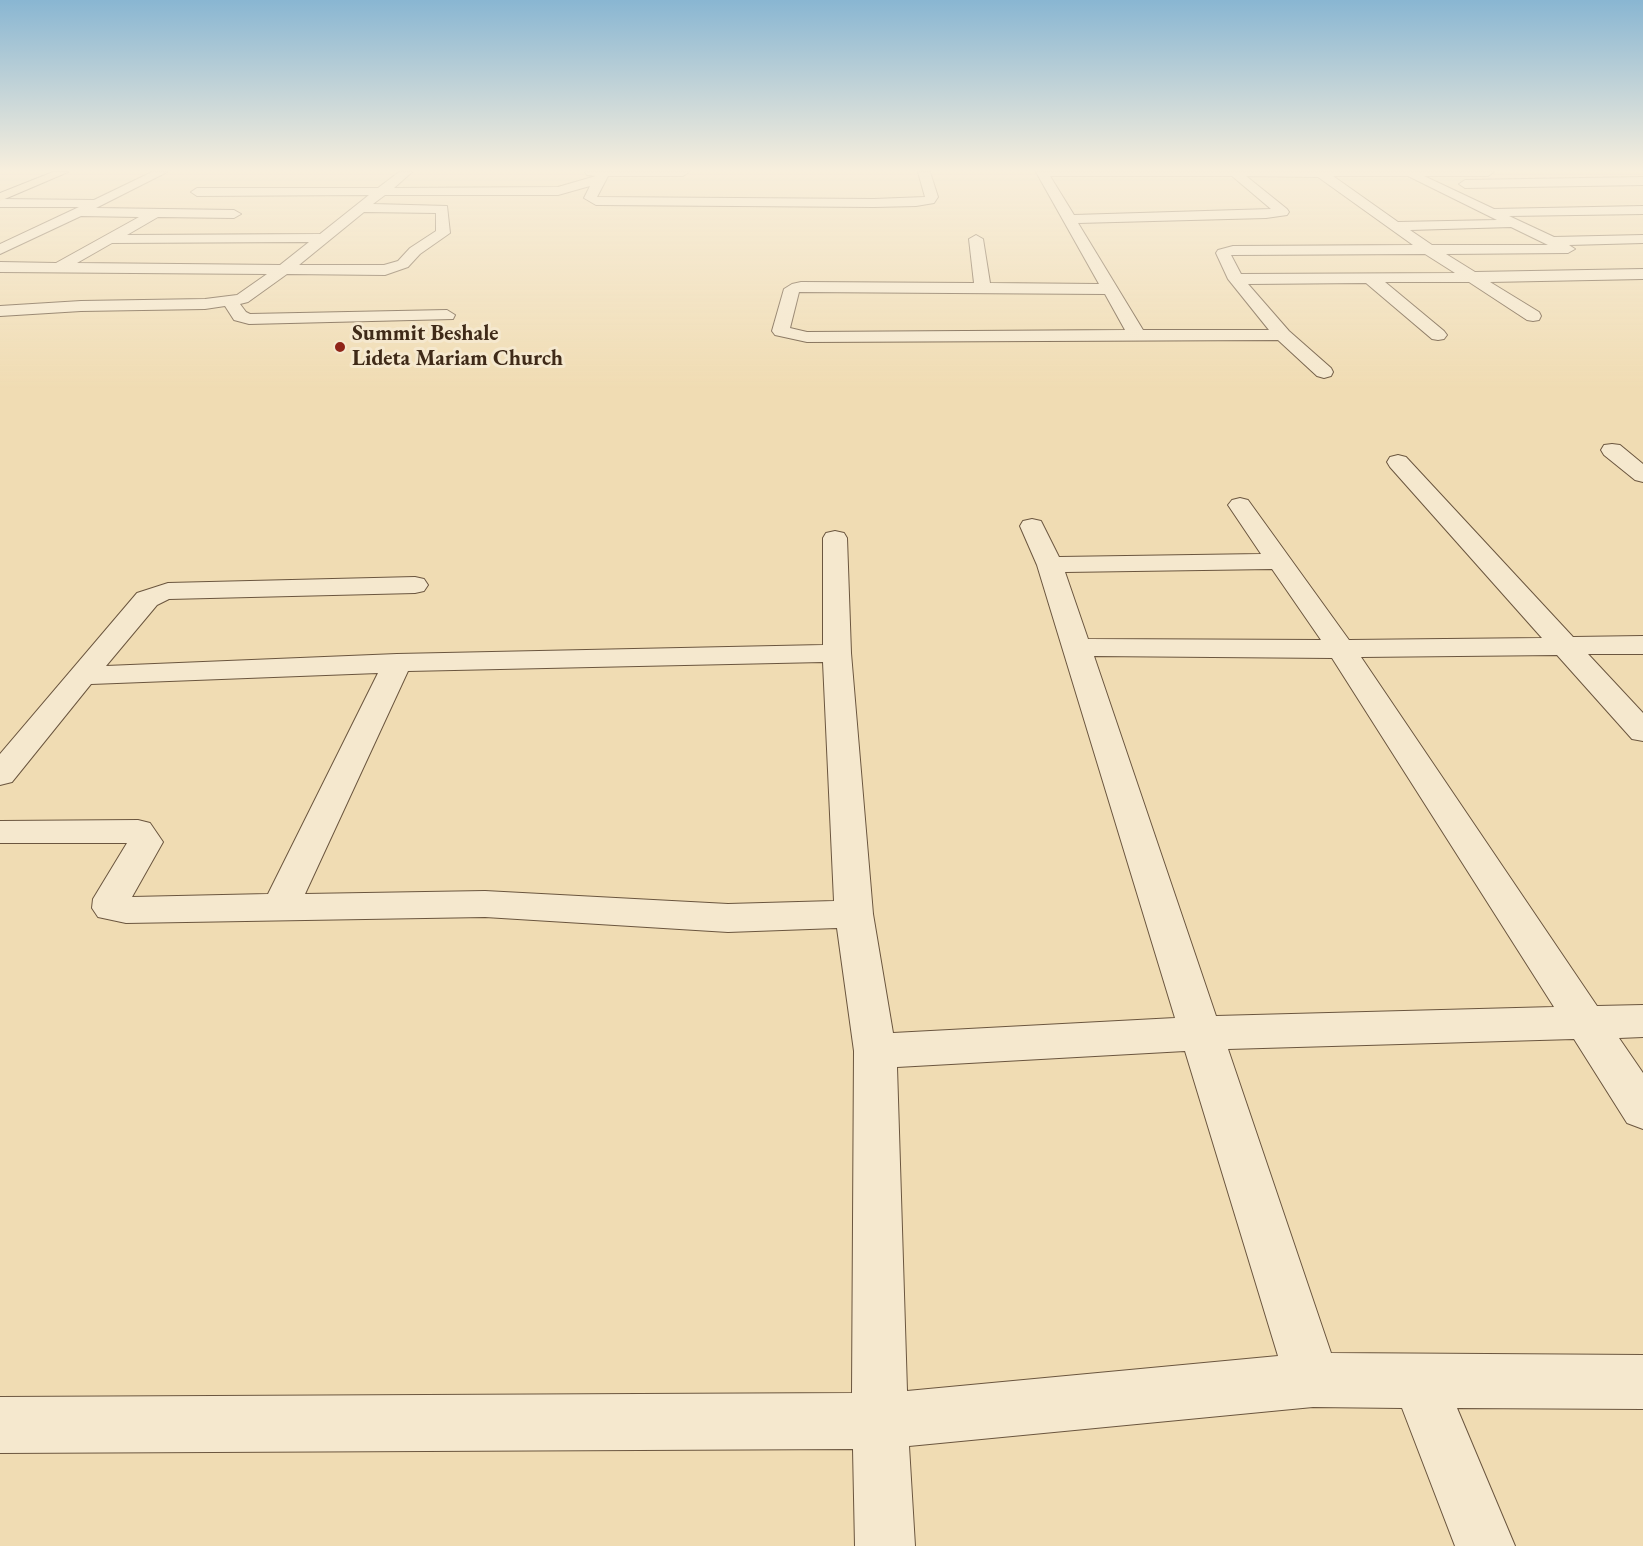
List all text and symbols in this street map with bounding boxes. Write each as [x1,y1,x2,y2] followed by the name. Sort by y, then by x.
[352,321,563,372] place label: Summit Beshale Lideta Mariam Church
[333,340,347,354] marker: Summit Beshale Lideta Mariam Church

